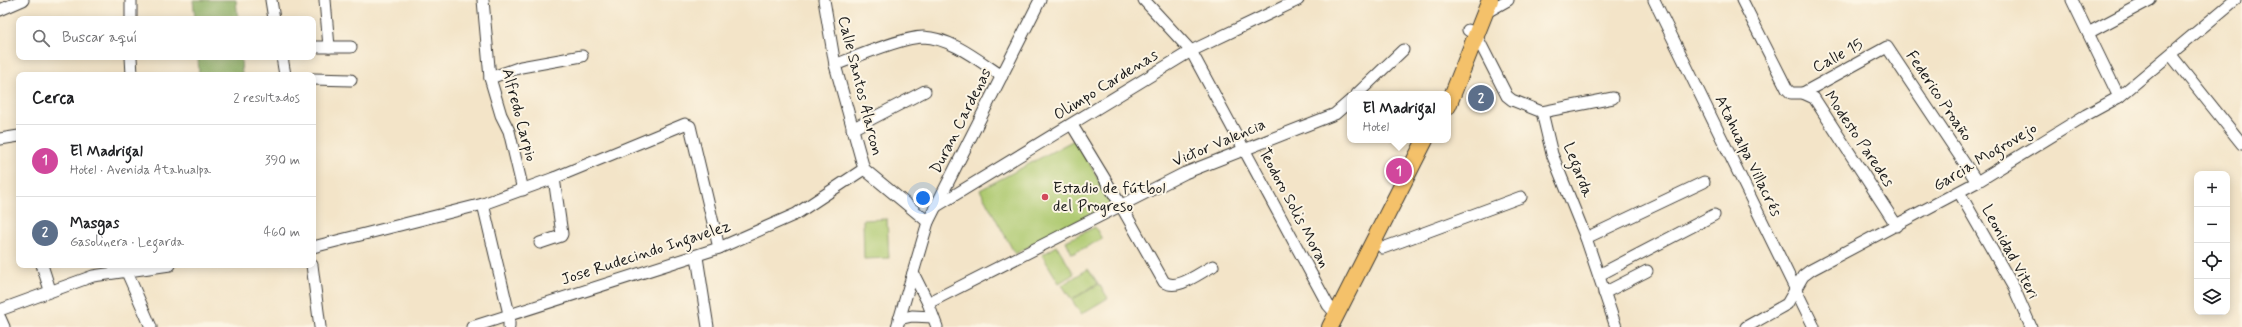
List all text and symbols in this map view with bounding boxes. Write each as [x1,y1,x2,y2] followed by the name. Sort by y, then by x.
[832,14,888,158] street label: Calle Santos Alarcon
[16,16,316,60] search box
[30,27,52,49] icon: search
[62,28,137,48] text: Buscar aquí
[1809,34,1867,78] street label: Calle 15
[1050,45,1162,125] street label: Olimpo Cardenas
[1901,47,1977,146] street label: Federico Proaño
[925,65,997,177] street label: Duran Cardenas
[497,66,541,164] street label: Alfredo Carpio
[1468,83,1494,113] pin: 2
[32,87,75,109] text: Cerca
[1819,87,1899,191] street label: Modesto Paredes
[233,90,300,107] text: 2 resultados
[1347,91,1451,143] popup
[1710,92,1786,220] street label: Atahualpa Villacrés
[1363,99,1435,119] text: El Madrigal
[1169,114,1269,172] street label: Victor Valencia
[1929,118,2041,197] street label: Garcia Mogrovejo
[1363,119,1389,136] text: Hotel
[1557,140,1598,201] street label: Legarda
[70,142,143,162] text: El Madrigal
[1254,144,1334,272] street label: Teodoro Solis Moran
[42,152,48,169] text: 1
[265,152,300,169] text: 390 m
[1386,156,1412,186] pin: 1
[70,162,211,179] text: Hotel · Avenida Atahualpa
[2194,171,2230,315] map controls
[2194,171,2230,207] button: +
[1053,178,1166,217] place label: Estadio de fútbol del Progreso
[913,188,933,208] your location
[1040,192,1050,202] marker: Estadio de fútbol del Progreso
[1976,201,2044,303] street label: Leonidad Viteri
[2194,207,2230,243] button: −
[70,214,119,234] text: Masgas
[559,216,734,291] street label: Jose Rudecindo Ingavelez
[42,224,48,241] text: 2
[264,224,300,241] text: 460 m
[70,234,184,251] text: Gasolinera · Legarda
[2194,243,2230,279] button: locate
[2194,279,2230,315] button: layers

